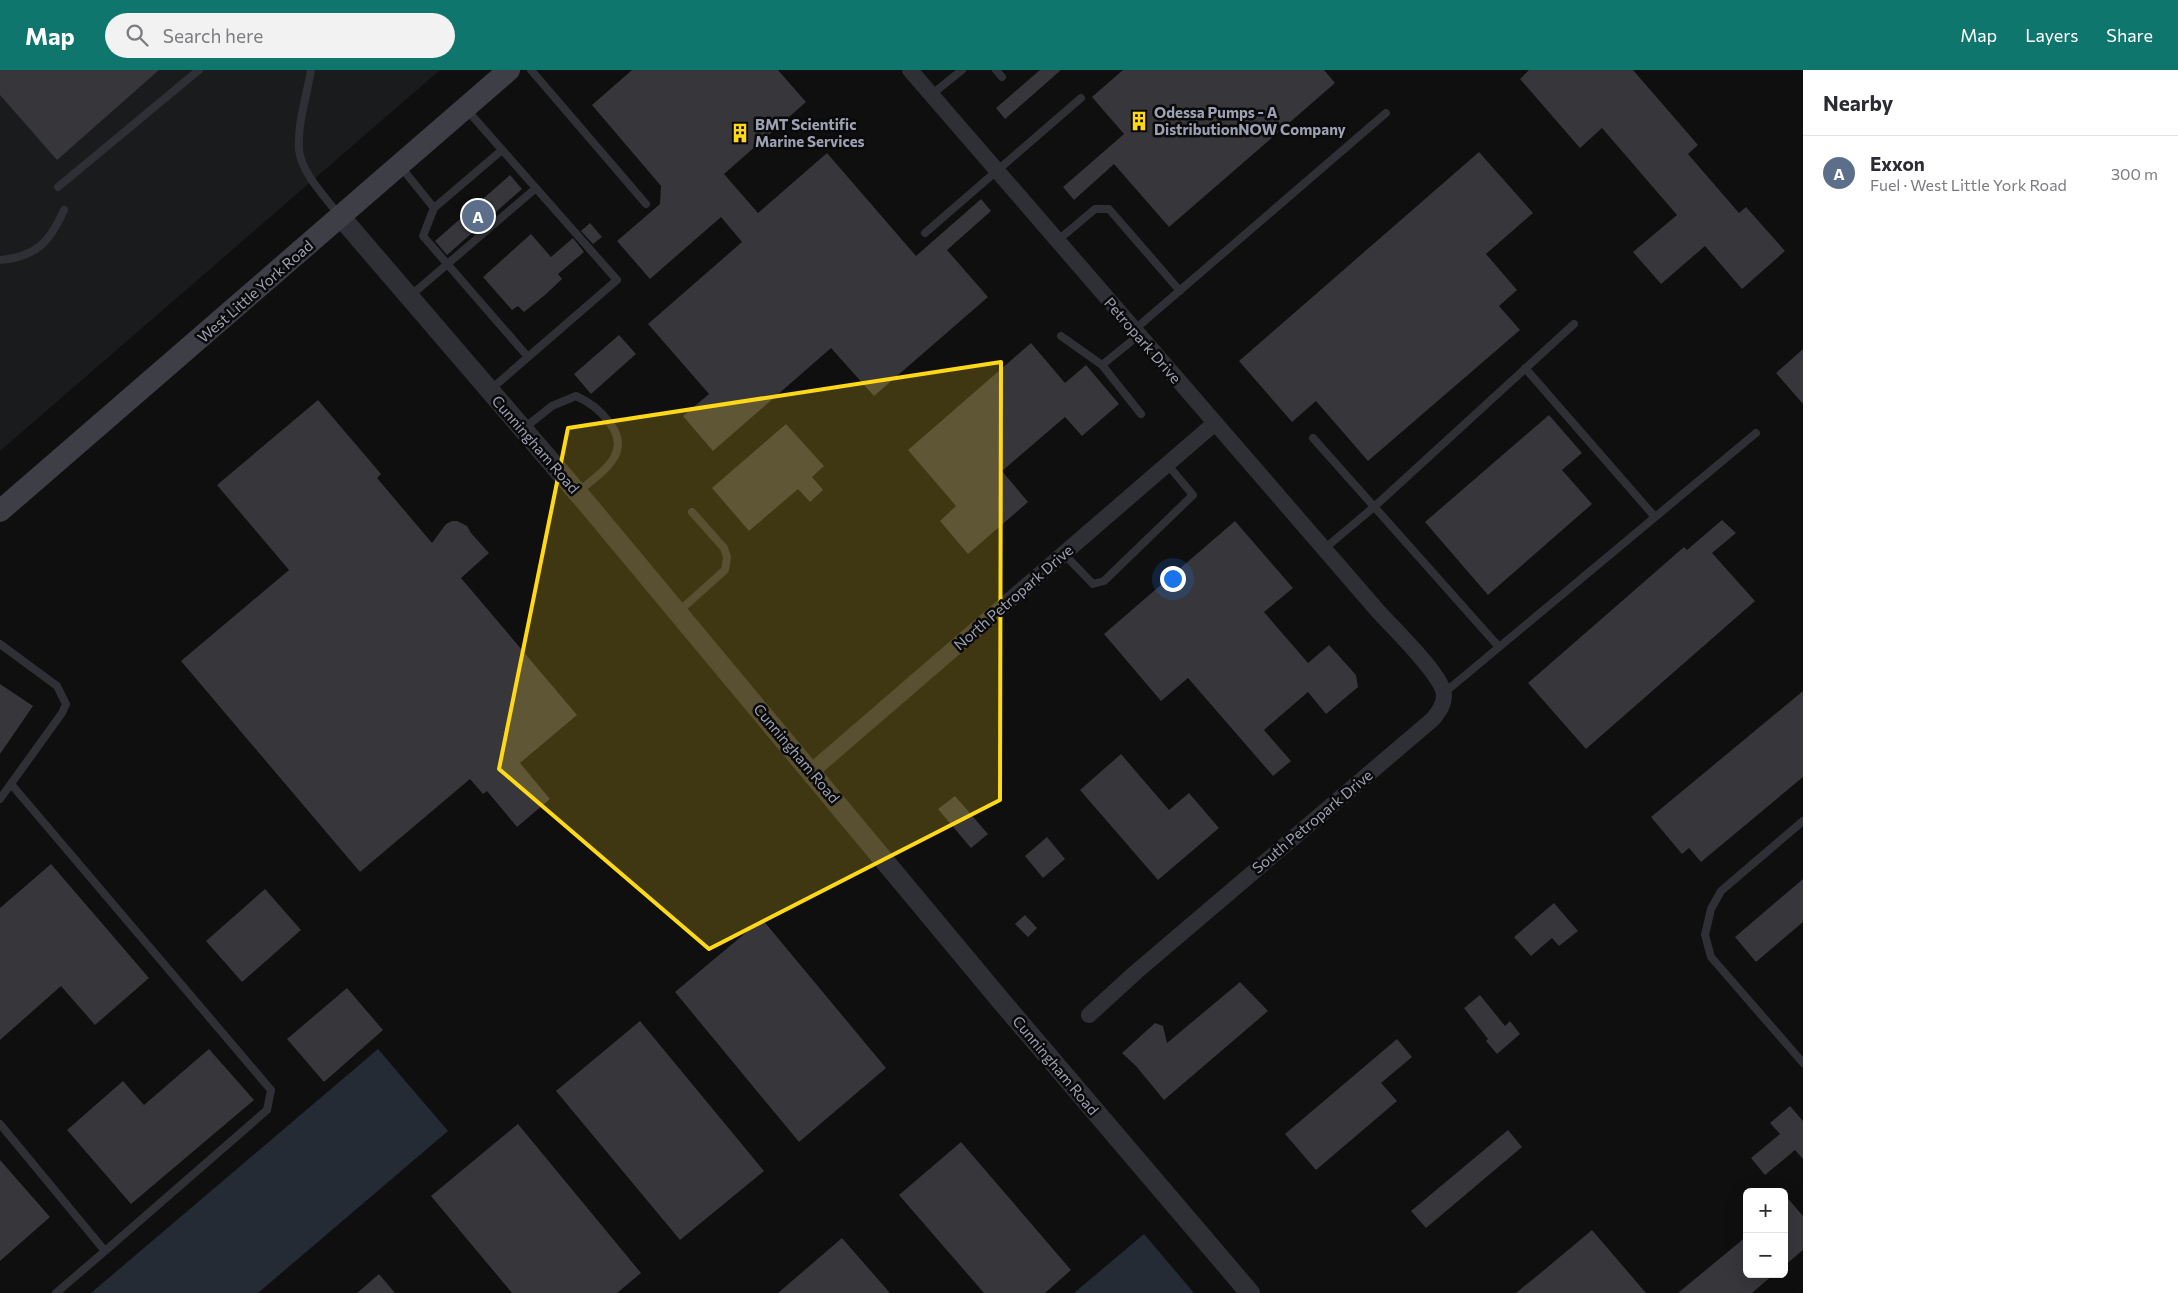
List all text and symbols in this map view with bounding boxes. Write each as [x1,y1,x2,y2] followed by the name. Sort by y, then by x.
[105,13,455,58] search box
[25,21,75,50] text: Map
[123,21,151,49] icon: search
[163,24,263,47] text: Search here
[1960,24,1997,46] text: Map
[2025,24,2078,46] text: Layers
[2106,24,2153,46] text: Share
[1823,90,1893,115] text: Nearby
[1154,103,1347,138] place label: Odessa Pumps - A DistributionNOW Company
[1128,110,1150,132] building icon: Odessa Pumps - A DistributionNOW Company
[755,115,865,150] place label: BMT Scientific Marine Services
[729,122,751,144] building icon: BMT Scientific Marine Services
[1870,152,1925,175] text: Exxon
[1833,164,1845,183] text: A
[2111,164,2158,183] text: 300 m
[1870,175,2067,194] text: Fuel · West Little York Road
[462,197,494,235] pin: A
[194,236,316,346] street label: West Little York Road
[1101,293,1185,387] street label: Petropark Drive
[489,391,583,497] street label: Cunningham Road
[950,540,1076,654] street label: North Petropark Drive
[1160,566,1186,592] your location
[750,700,844,806] street label: Cunningham Road
[1248,765,1376,877] street label: South Petropark Drive
[1009,1012,1103,1118] street label: Cunningham Road
[1743,1188,1788,1278] map controls
[1743,1188,1788,1233] button: +
[1743,1233,1788,1278] button: −

